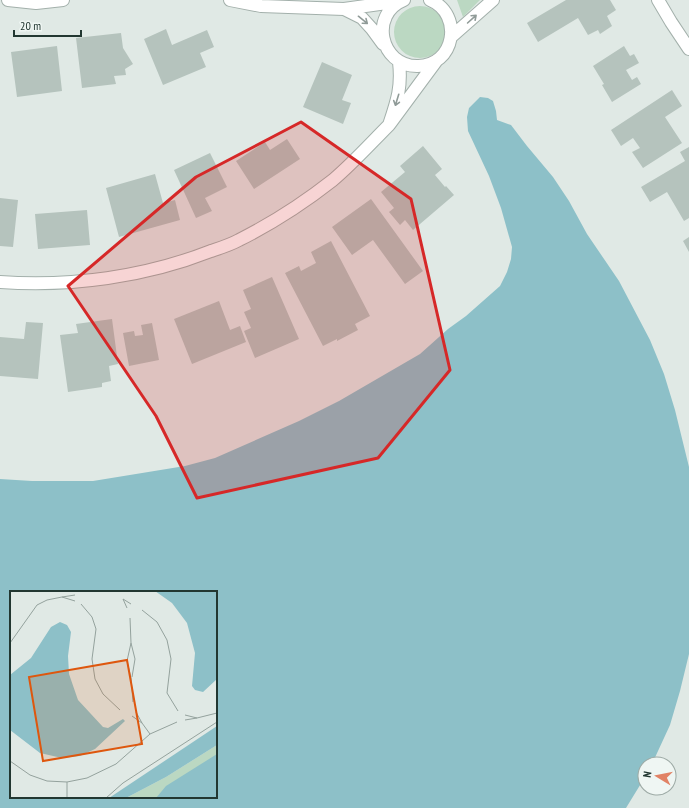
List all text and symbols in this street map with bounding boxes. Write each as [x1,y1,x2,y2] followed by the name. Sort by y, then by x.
[14,12,81,38] scale bar
[467,14,477,23] one-way arrow
[357,16,368,25] one-way arrow
[20,18,41,33] text: 20 m
[393,94,400,107] one-way arrow
[10,591,217,798] inset map
[637,756,677,796] north arrow
[640,770,655,778] text: N

